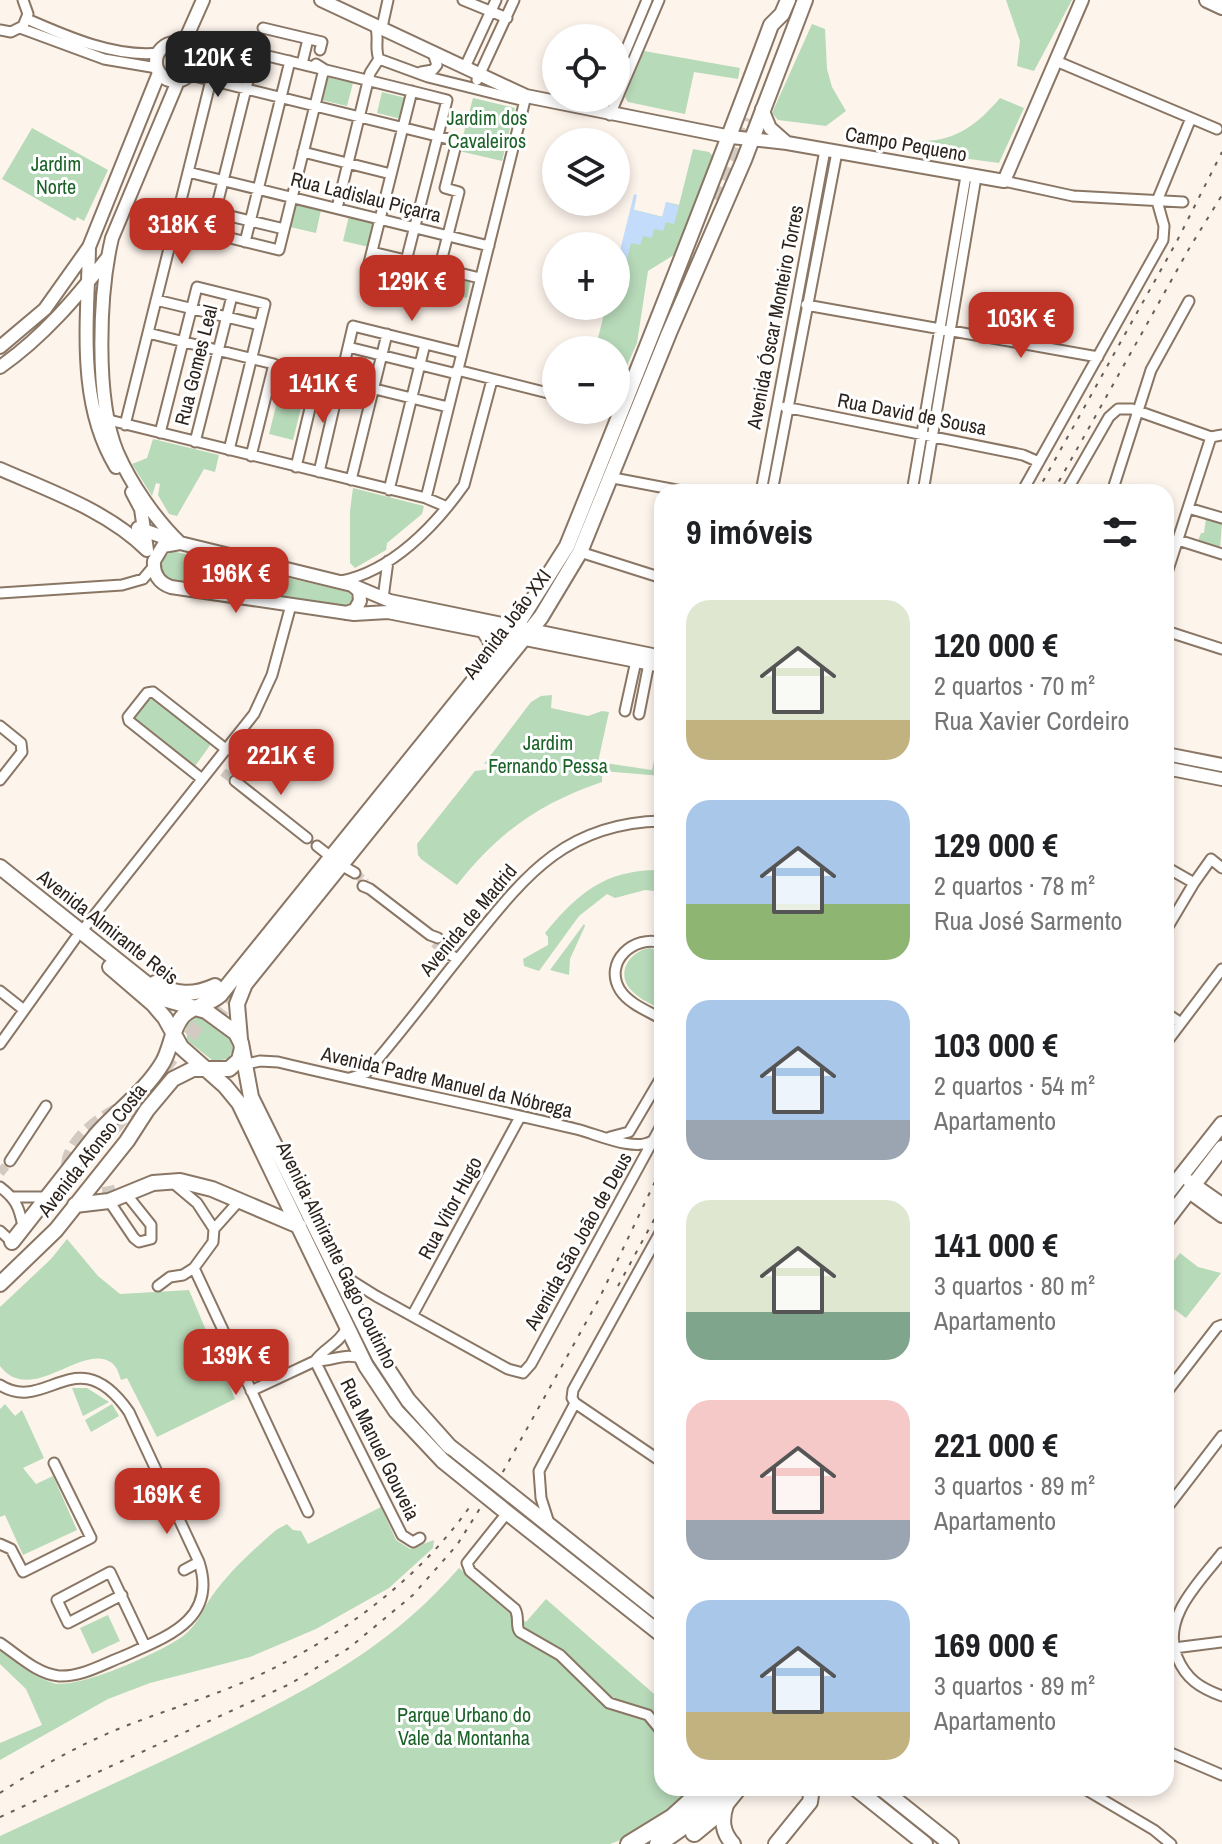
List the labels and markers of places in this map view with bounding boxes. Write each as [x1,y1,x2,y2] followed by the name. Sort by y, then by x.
[153,31,283,99] pin: 120K €
[117,198,247,266] pin: 318K €
[347,255,477,323] pin: 129K €
[956,292,1086,360] pin: 103K €
[258,357,388,425] pin: 141K €
[171,547,301,615] pin: 196K €
[216,729,346,797] pin: 221K €
[171,1329,301,1397] pin: 139K €
[102,1468,232,1536] pin: 169K €

